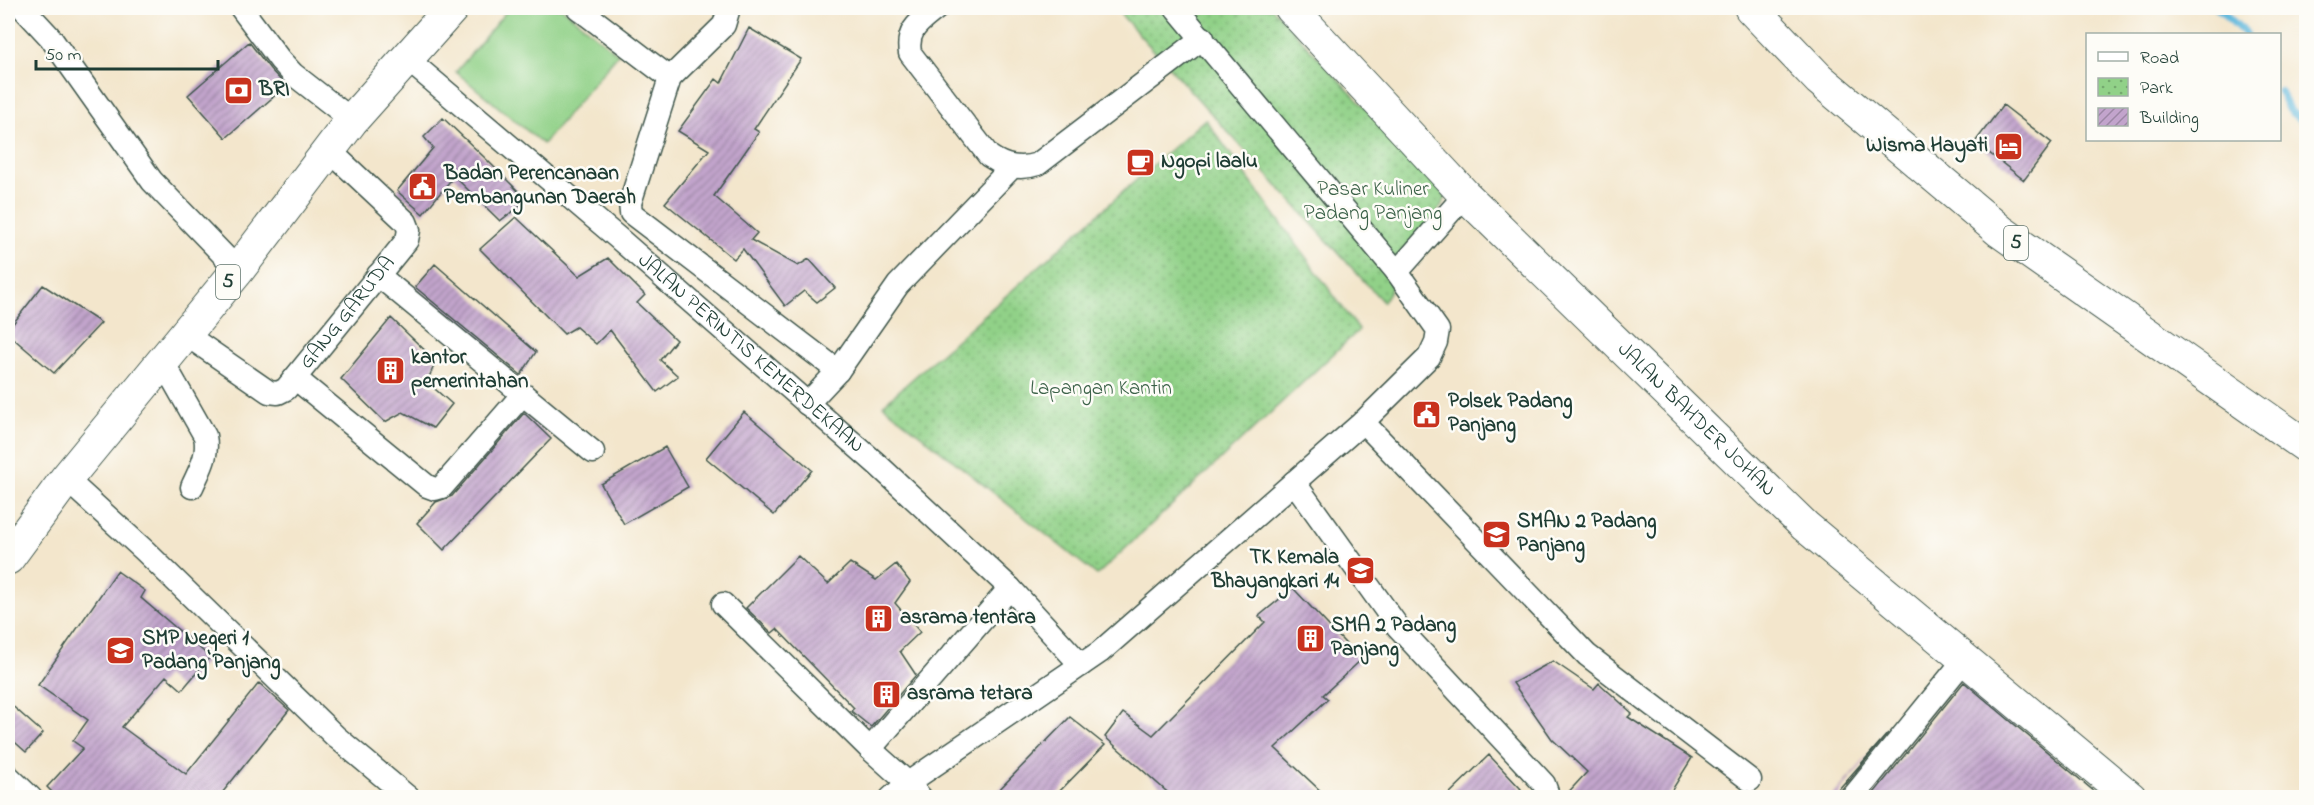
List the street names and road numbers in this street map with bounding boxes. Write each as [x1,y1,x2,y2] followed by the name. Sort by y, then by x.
[2004,226,2028,260] road number: 5
[631,246,870,461] street label: JALAN PERINTIS KEMERDEKAAN
[293,250,403,376] street label: GANG GARUDA
[216,265,240,299] road number: 5
[1610,336,1782,504] street label: JALAN BAHDER JOHAN

